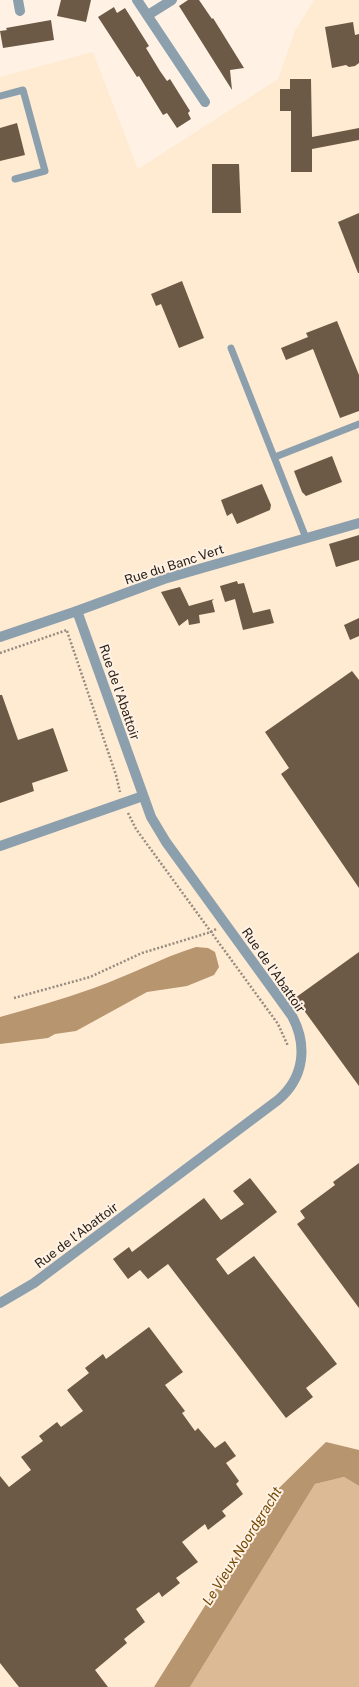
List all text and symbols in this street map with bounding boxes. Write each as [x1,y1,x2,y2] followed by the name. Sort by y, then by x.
[123,541,226,588] street label: Rue du Banc Vert
[96,642,143,742] street label: Rue de l'Abattoir
[239,925,308,1016] street label: Rue de l'Abattoir
[32,1199,121,1272] street label: Rue de l'Abattoir
[199,1483,285,1608] water label: Le Vieux Noordgracht

